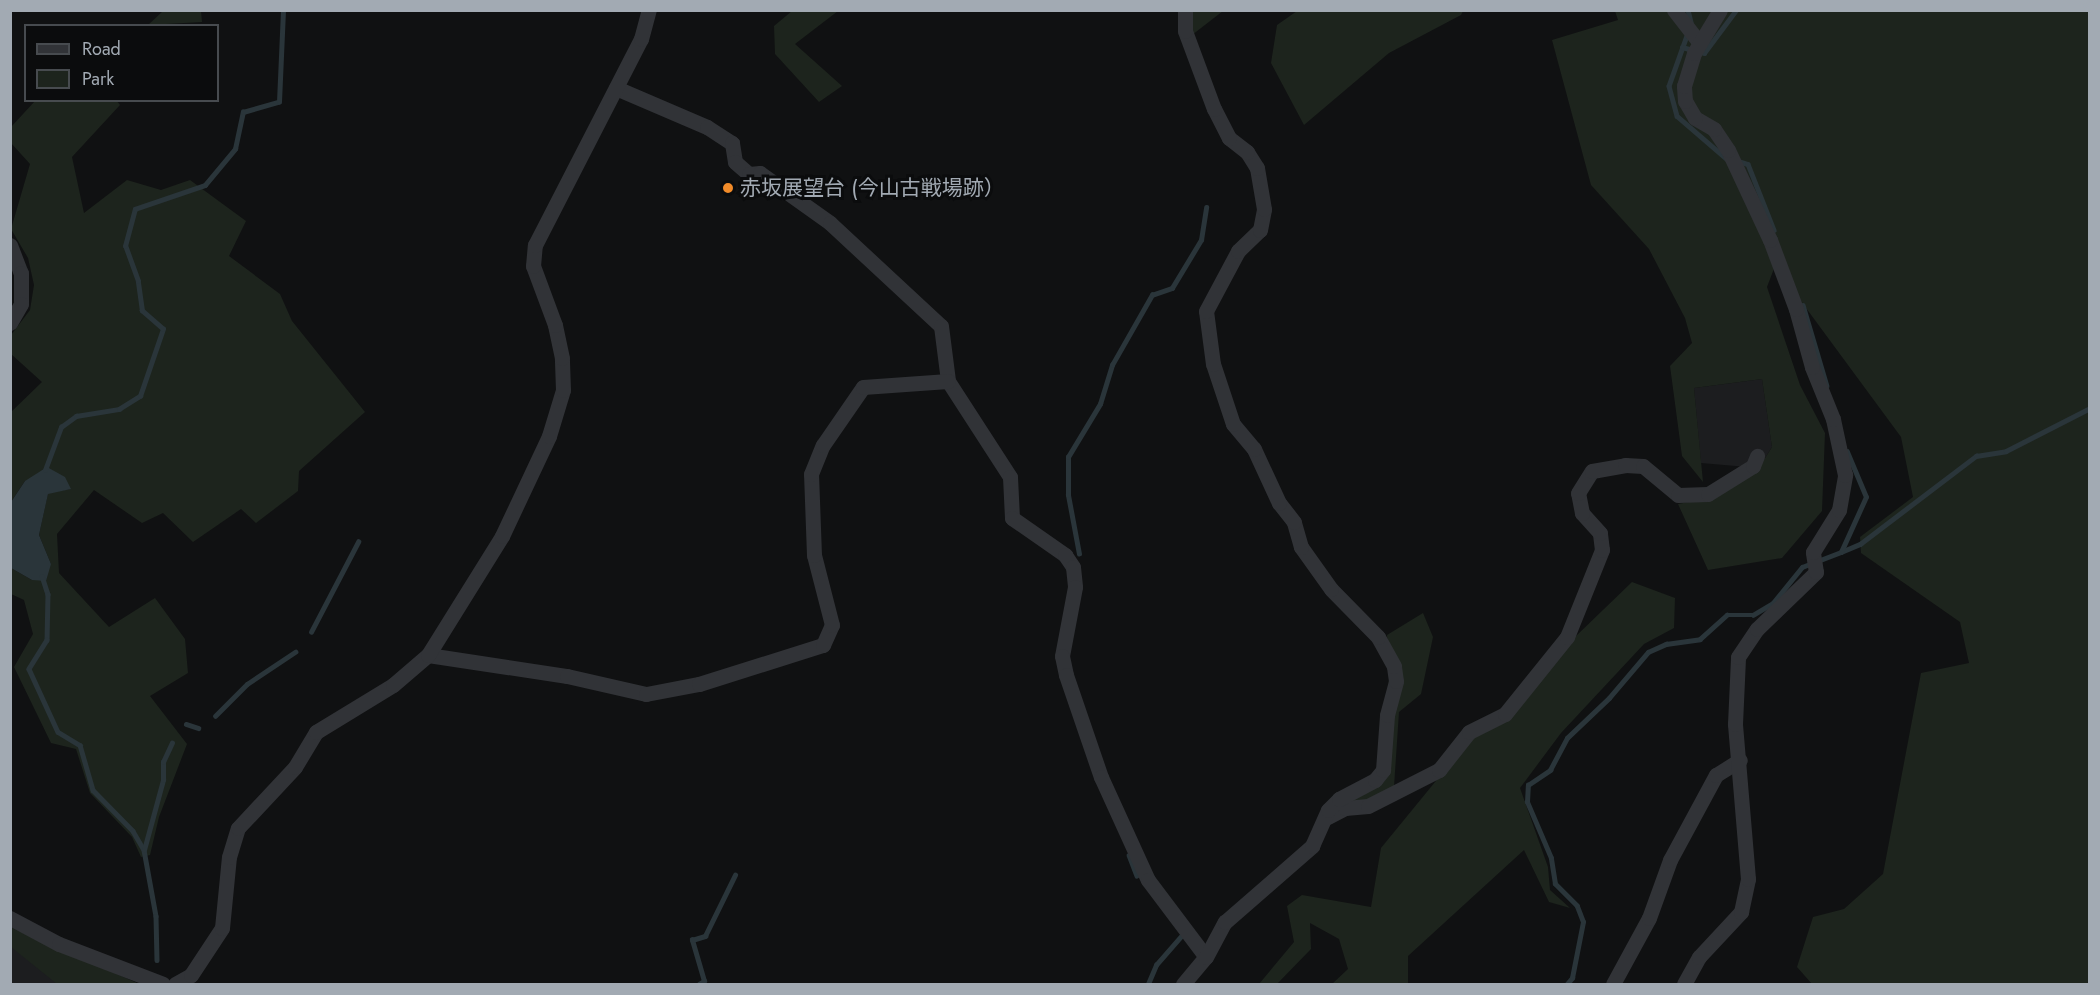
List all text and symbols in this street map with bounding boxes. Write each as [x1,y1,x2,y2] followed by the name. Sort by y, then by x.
[24,24,219,102] legend
[82,36,121,62] text: Road
[82,66,114,92] text: Park
[740,175,1005,201] place label: 赤坂展望台 (今山古戦場跡）
[721,181,735,195] marker: 赤坂展望台 (今山古戦場跡）

